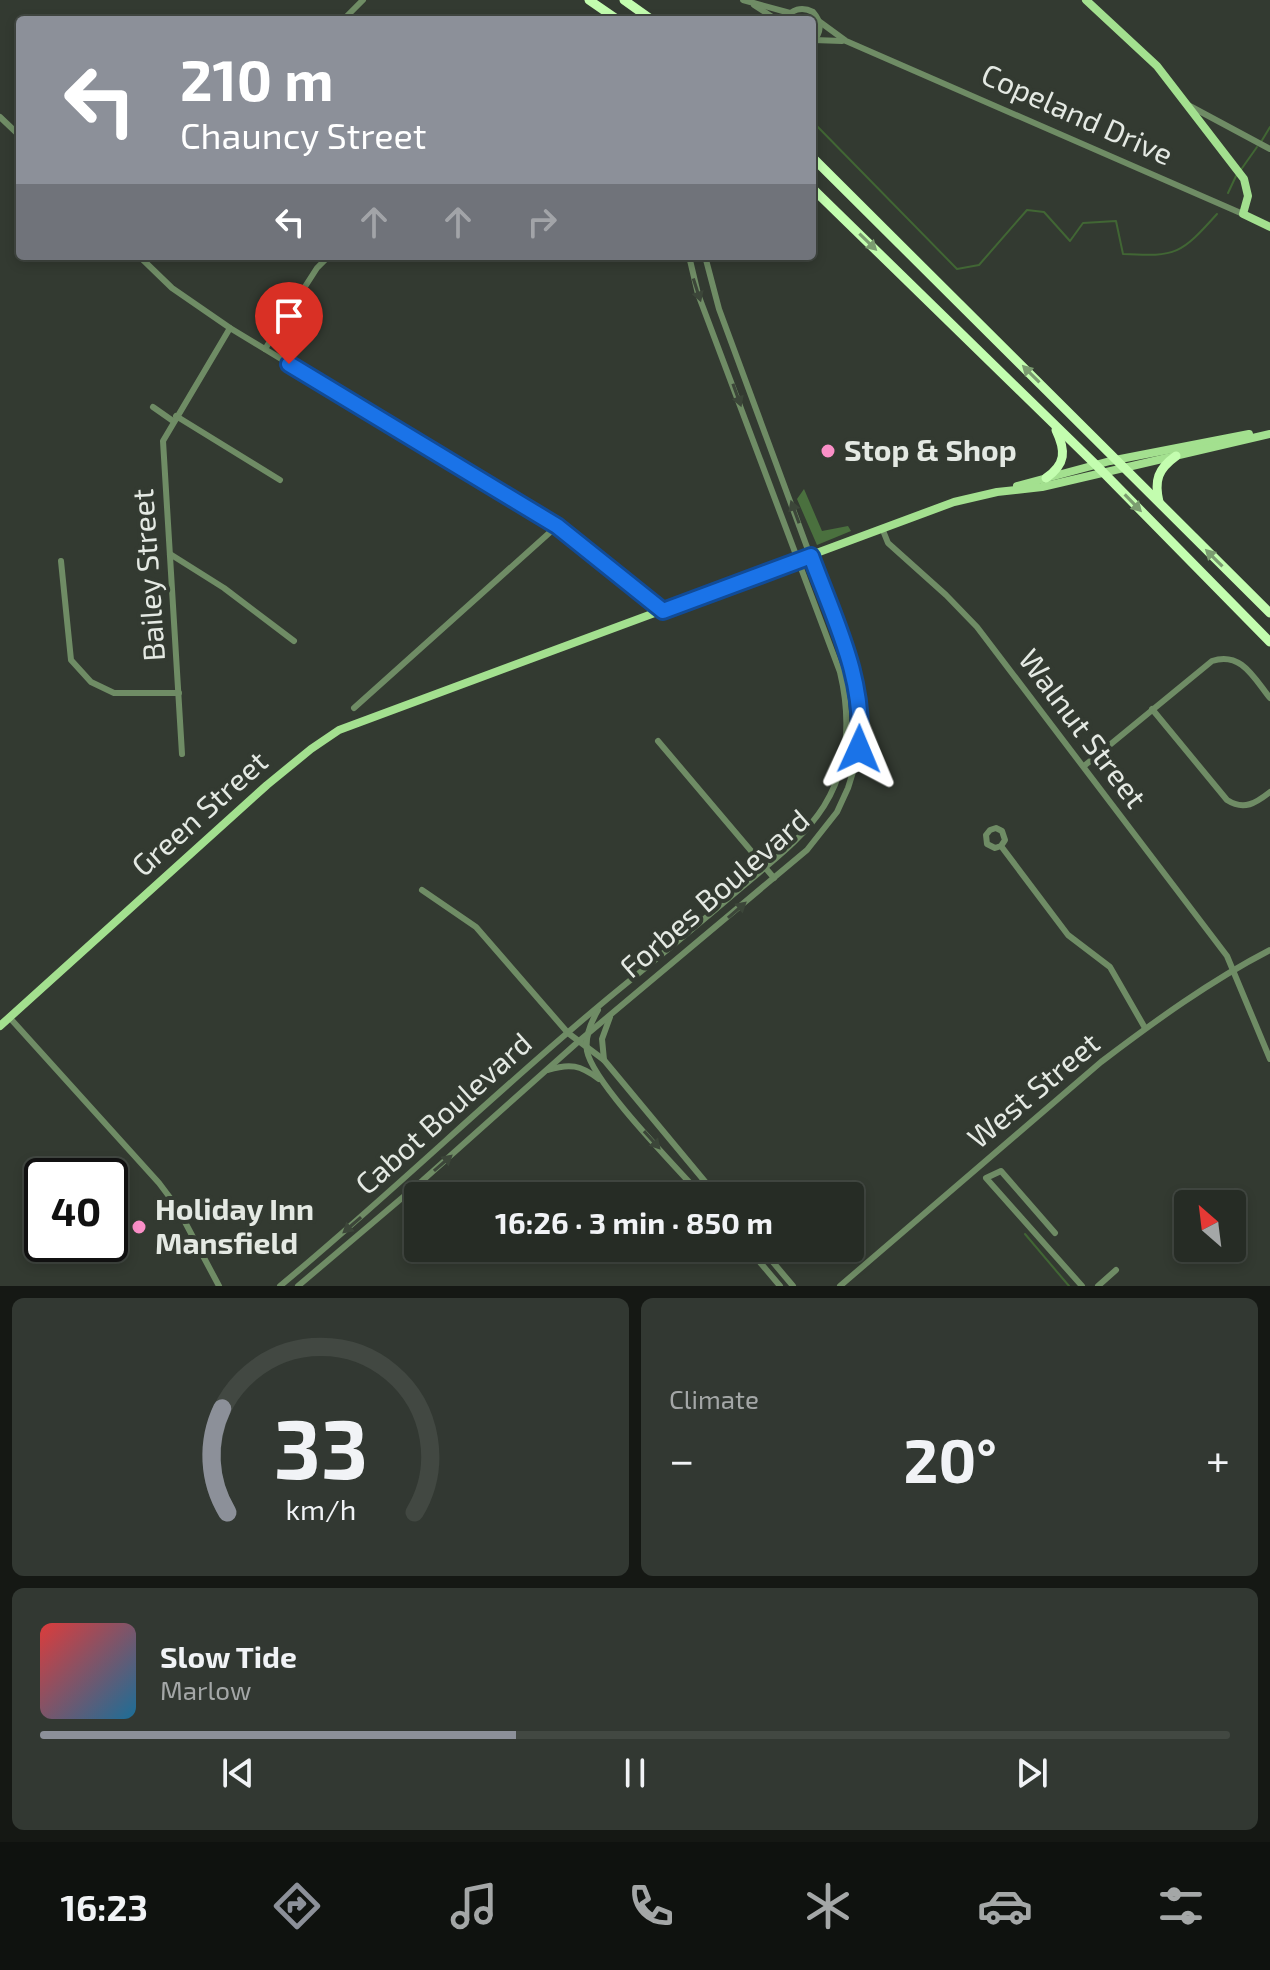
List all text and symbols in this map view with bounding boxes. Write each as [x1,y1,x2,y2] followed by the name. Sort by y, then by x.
[180,45,334,112] text: 210 m
[48,48,152,152] icon: left
[977,55,1179,171] street label: Copeland Drive
[180,113,427,156] text: Chauncy Street
[268,200,312,244] icon: left
[352,200,396,244] icon: ahead
[436,200,480,244] icon: ahead
[520,200,564,244] icon: right
[858,232,877,251] one-way arrow
[692,278,704,302] one-way arrow
[255,282,323,364] pin
[267,294,311,338] icon: arrive
[1022,365,1041,384] one-way arrow
[732,383,744,407] one-way arrow
[844,431,1017,467] place label: Stop & Shop
[819,442,837,460] marker: Stop & Shop
[123,488,171,663] street label: Bailey Street
[1123,493,1142,512] one-way arrow
[788,500,801,524] one-way arrow
[1205,549,1224,568] one-way arrow
[1012,641,1155,814] street label: Walnut Street
[817,707,901,791] position arrow
[123,742,274,883] street label: Green Street
[612,801,816,984] street label: Forbes Boulevard
[726,902,746,919] one-way arrow
[347,1024,538,1201] street label: Cabot Boulevard
[960,1024,1106,1155] street label: West Street
[643,1130,661,1150] one-way arrow
[433,1154,452,1172] one-way arrow
[24,1158,128,1262] speed limit sign: 40
[155,1190,314,1260] place label: Holiday Inn Mansfield
[1174,1190,1246,1262] north arrow
[1174,1190,1246,1262] map controls
[495,1204,773,1240] text: 16:26 · 3 min · 850 m
[342,1216,362,1233] one-way arrow
[130,1218,148,1236] marker: Holiday Inn Mansfield
[669,1383,759,1414] text: Climate
[273,1396,368,1496] text: 33
[904,1423,997,1495] text: 20°
[669,1432,695,1485] text: −
[1206,1432,1230,1485] text: +
[285,1491,356,1526] text: km/h
[160,1638,297,1674] text: Slow Tide
[160,1674,251,1705] text: Marlow
[216,1751,260,1795] icon: previous
[613,1751,657,1795] icon: pause
[1010,1751,1054,1795] icon: next
[269,1878,325,1934] icon: directions
[446,1878,502,1934] icon: music
[623,1878,679,1934] icon: phone
[800,1878,856,1934] icon: climate
[977,1878,1033,1934] icon: car
[1153,1878,1209,1934] icon: filters
[60,1885,148,1928] text: 16:23

